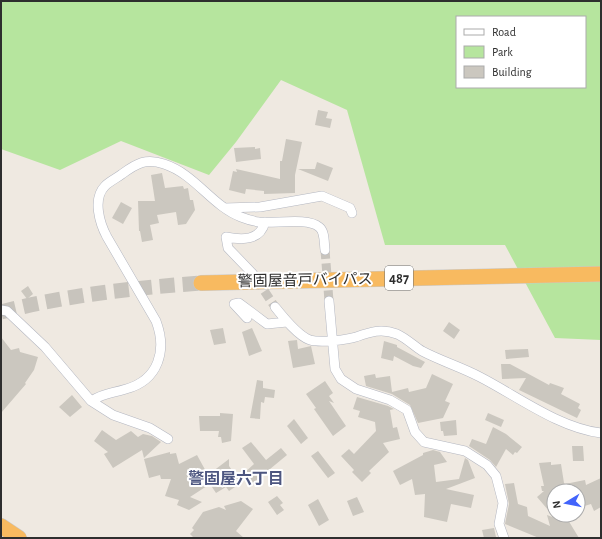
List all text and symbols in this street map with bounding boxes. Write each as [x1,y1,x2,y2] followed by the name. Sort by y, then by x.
[456,16,586,88] legend
[492,26,516,38] text: Road
[492,46,513,58] text: Park
[492,66,532,78] text: Building
[385,266,413,290] road number: 487
[238,271,372,289] street label: 警固屋音戸バイパス
[188,470,284,487] district label: 警固屋六丁目
[546,483,586,523] north arrow
[551,500,563,509] text: N

